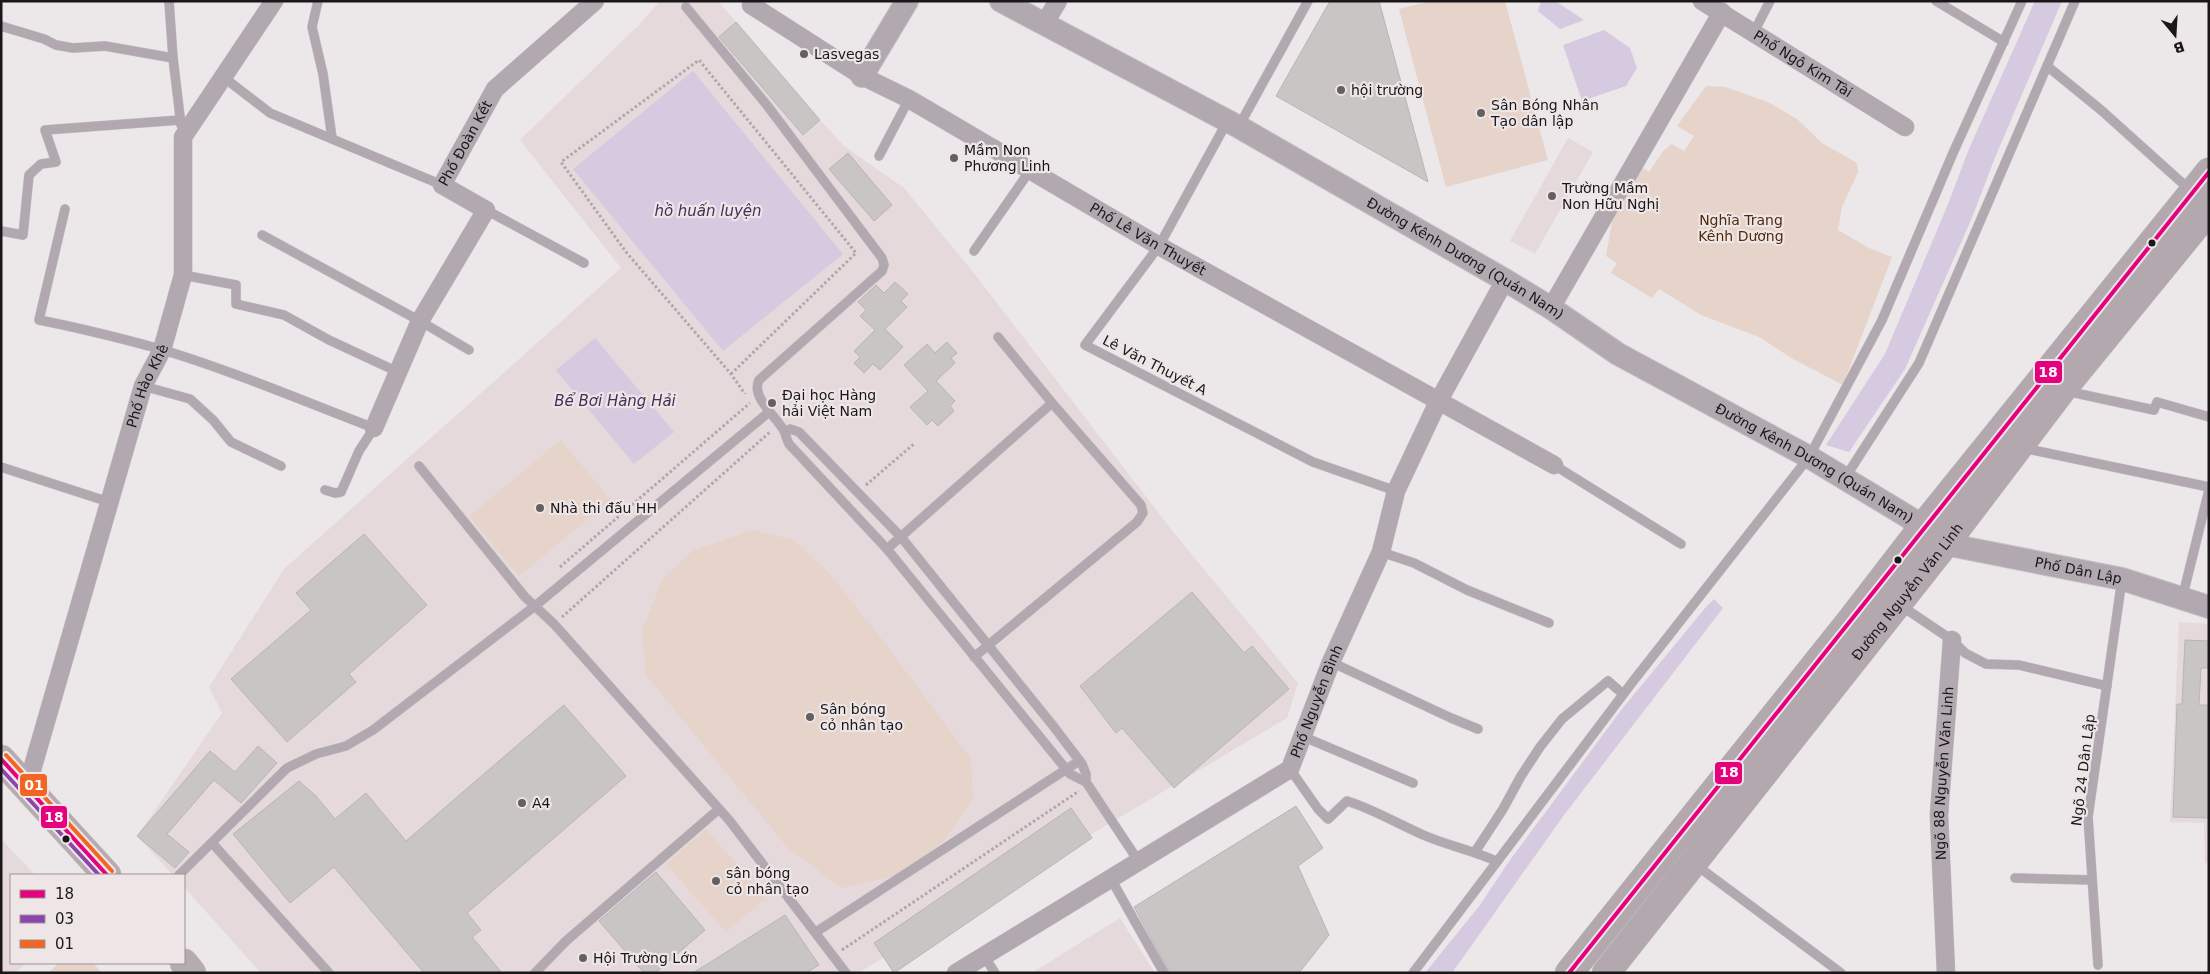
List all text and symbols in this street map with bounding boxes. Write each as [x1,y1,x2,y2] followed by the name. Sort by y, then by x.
[2150,10,2200,60] north arrow
[1751,27,1855,100] street label: Phố Ngô Kim Tài
[2171,38,2187,57] text: B
[814,46,879,62] place label: Lasvegas
[798,48,810,60] marker: Lasvegas
[1351,82,1423,98] place label: hội trường
[1335,84,1347,96] marker: hội trường
[435,97,495,189] street label: Phố Đoàn Kết
[1490,97,1599,129] place label: Sân Bóng Nhân Tạo dân lập
[1475,107,1487,119] marker: Sân Bóng Nhân Tạo dân lập
[964,142,1050,174] place label: Mầm Non Phương Linh
[948,152,960,164] marker: Mầm Non Phương Linh
[1561,180,1659,212] place label: Trường Mầm Non Hữu Nghị
[1546,190,1558,202] marker: Trường Mầm Non Hữu Nghị
[1364,194,1567,322] street label: Đường Kênh Dương (Quán Nam)
[1087,199,1209,279] street label: Phố Lê Văn Thuyết
[654,202,762,220] water label: hồ huấn luyện
[1698,212,1784,244] park label: Nghĩa Trang Kênh Dương
[2147,238,2157,248] unlabelled marker
[1100,332,1210,398] street label: Lê Văn Thuyết A
[123,343,171,430] street label: Phố Hào Khê
[2034,360,2063,384] line badge: 18
[2038,364,2058,380] text: 18
[782,387,876,419] place label: Đại học Hàng hải Việt Nam
[554,392,677,410] water label: Bể Bơi Hàng Hải
[766,397,778,409] marker: Đại học Hàng hải Việt Nam
[1713,400,1916,526] street label: Đường Kênh Dương (Quán Nam)
[550,500,657,516] place label: Nhà thi đấu HH
[534,502,546,514] marker: Nhà thi đấu HH
[1848,520,1966,663] street label: Đường Nguyễn Văn Linh
[2034,554,2123,587] street label: Phố Dân Lập
[1893,555,1903,565] unlabelled marker
[1287,642,1346,760] street label: Phố Nguyễn Bình
[1931,686,1957,861] street label: Ngõ 88 Nguyễn Văn Linh
[820,701,903,733] place label: Sân bóng cỏ nhân tạo
[804,711,816,723] marker: Sân bóng cỏ nhân tạo
[2068,713,2098,827] street label: Ngõ 24 Dân Lập
[1714,761,1743,785] line badge: 18
[1719,764,1739,780] text: 18
[19,773,48,797] line badge: 01
[24,777,44,793] text: 01
[532,795,551,811] place label: A4
[516,797,528,809] marker: A4
[40,805,68,829] line badge: 18
[44,809,64,825] text: 18
[61,834,71,844] unlabelled marker
[726,865,809,897] place label: sân bóng cỏ nhân tạo
[10,874,185,964] legend
[710,875,722,887] marker: sân bóng cỏ nhân tạo
[55,885,74,903] text: 18
[55,910,74,928] text: 03
[55,935,74,953] text: 01
[593,950,698,966] place label: Hội Trường Lớn
[577,952,589,964] marker: Hội Trường Lớn

